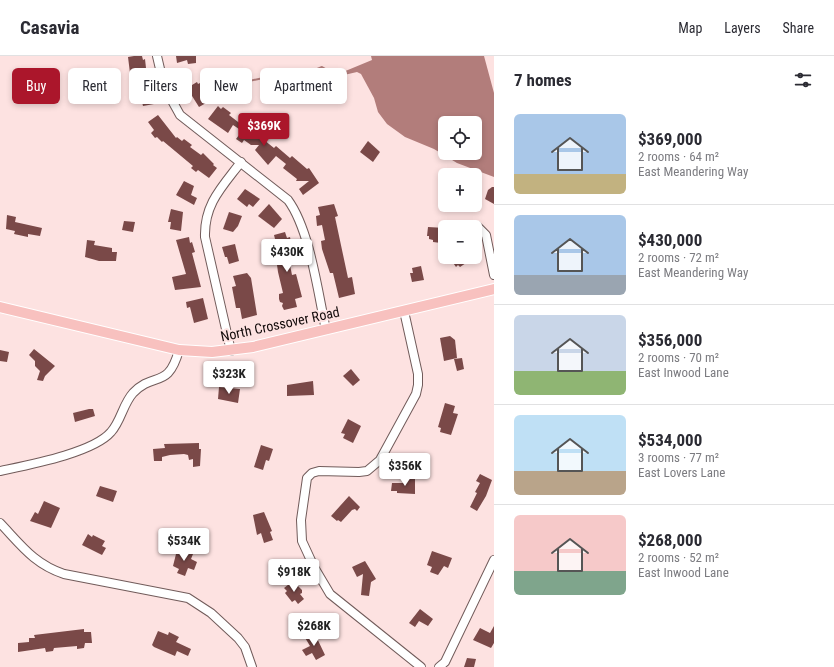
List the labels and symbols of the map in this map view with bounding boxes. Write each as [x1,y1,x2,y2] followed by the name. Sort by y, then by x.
[236,113,292,147] pin: $369K
[259,239,315,273] pin: $430K
[219,304,341,344] street label: North Crossover Road
[201,361,257,395] pin: $323K
[377,453,433,487] pin: $356K
[156,528,212,562] pin: $534K
[266,559,322,593] pin: $918K
[286,613,342,647] pin: $268K

